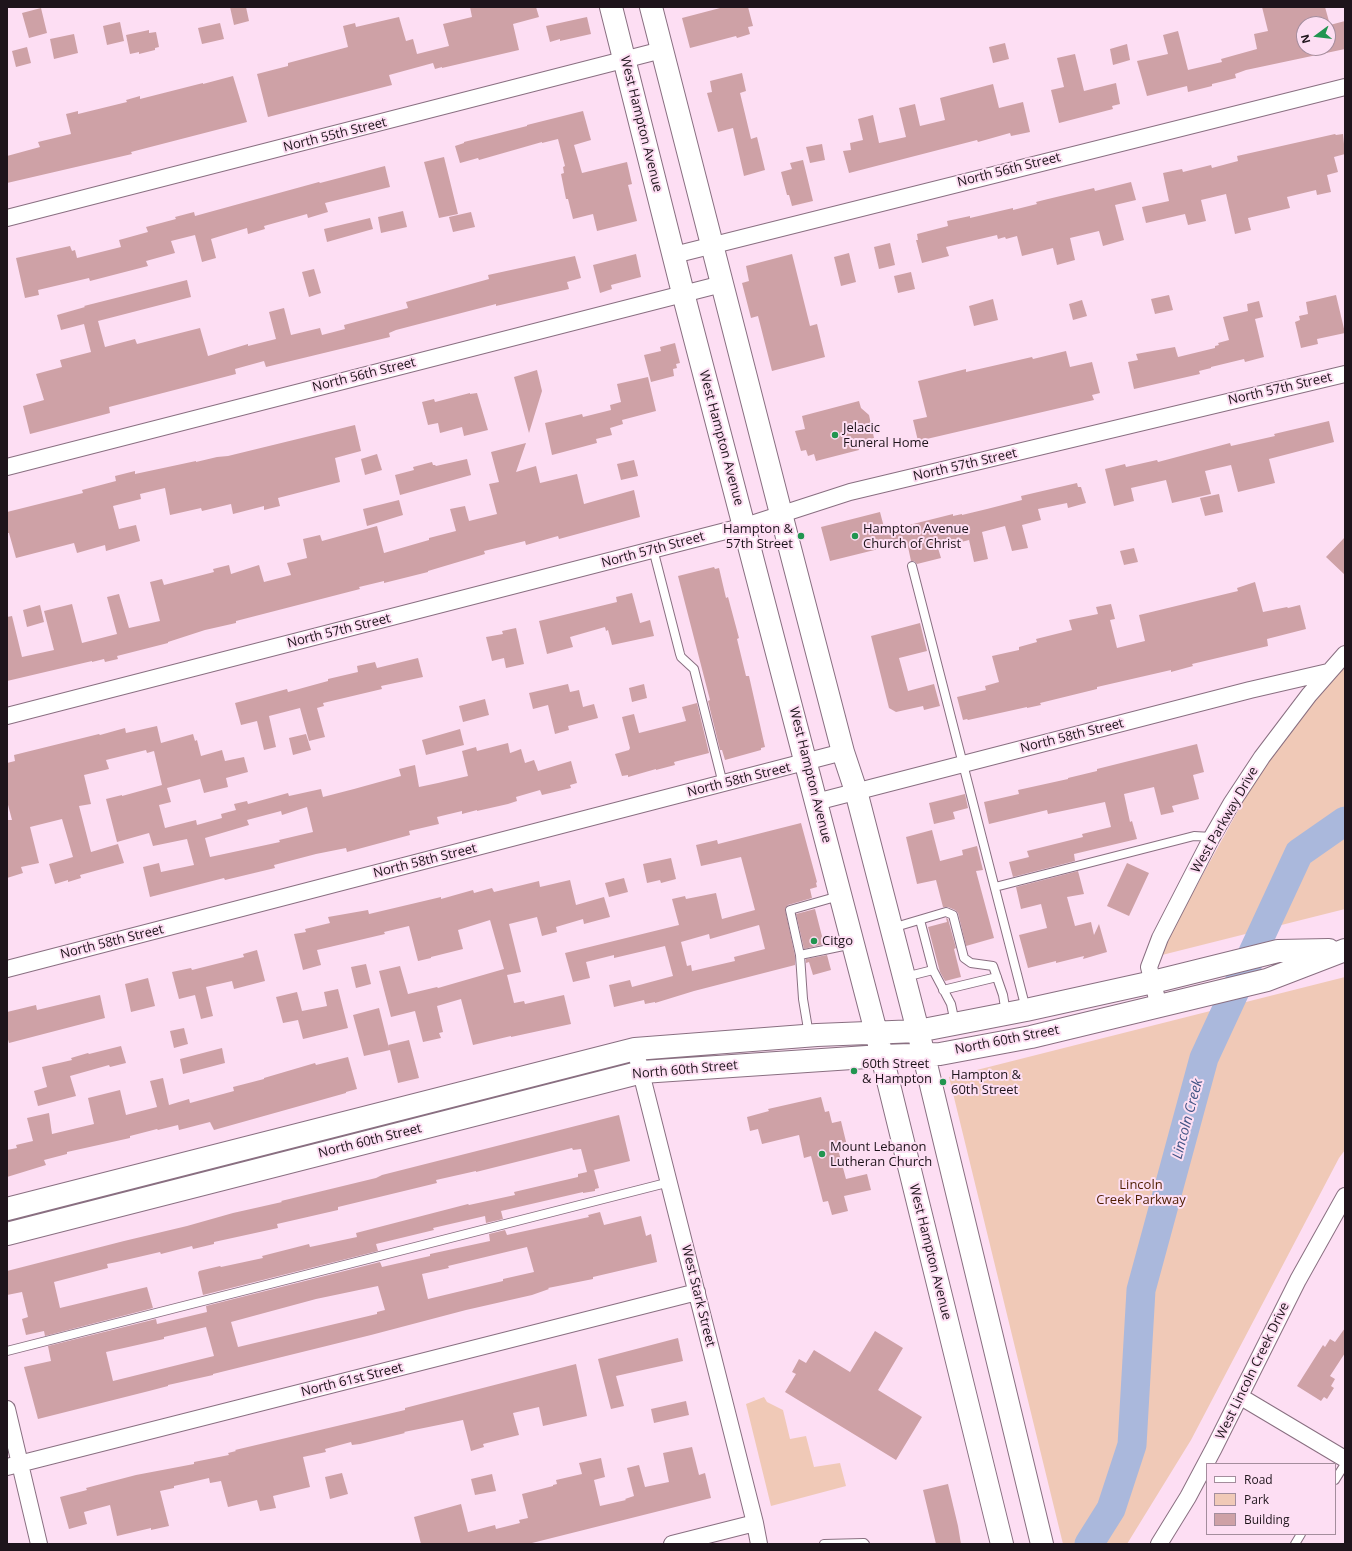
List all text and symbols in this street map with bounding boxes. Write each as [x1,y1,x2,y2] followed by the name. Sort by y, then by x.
[1296,16,1336,56] north arrow
[1296,33,1313,45] text: N
[617,54,665,194] street label: West Hampton Avenue
[282,115,388,155] street label: North 55th Street
[956,150,1062,190] street label: North 56th Street
[311,355,417,395] street label: North 56th Street
[695,369,747,507] street label: West Hampton Avenue
[1227,369,1333,409] street label: North 57th Street
[843,420,929,451] place label: Jelacic Funeral Home
[830,430,840,440] marker: Jelacic Funeral Home
[912,445,1018,485] street label: North 57th Street
[723,521,793,552] place label: Hampton & 57th Street
[863,521,969,552] place label: Hampton Avenue Church of Christ
[600,529,706,571] street label: North 57th Street
[796,531,806,541] marker: Hampton & 57th Street
[850,531,860,541] marker: Hampton Avenue Church of Christ
[286,611,392,651] street label: North 57th Street
[786,705,834,845] street label: West Hampton Avenue
[1019,716,1125,756] street label: North 58th Street
[686,760,792,800] street label: North 58th Street
[1188,764,1262,876] street label: West Parkway Drive
[372,841,478,881] street label: North 58th Street
[59,922,165,962] street label: North 58th Street
[822,933,853,949] place label: Citgo
[809,936,819,946] marker: Citgo
[953,1022,1061,1058] street label: North 60th Street
[862,1056,932,1087] place label: 60th Street & Hampton
[631,1058,739,1082] street label: North 60th Street
[849,1066,859,1076] marker: 60th Street & Hampton
[951,1067,1021,1098] place label: Hampton & 60th Street
[938,1077,948,1087] marker: Hampton & 60th Street
[1169,1077,1207,1161] water label: Lincoln Creek
[317,1121,423,1161] street label: North 60th Street
[830,1139,932,1170] place label: Mount Lebanon Lutheran Church
[817,1149,827,1159] marker: Mount Lebanon Lutheran Church
[1096,1177,1186,1208] park label: Lincoln Creek Parkway
[906,1182,954,1322] street label: West Hampton Avenue
[678,1244,718,1348] street label: West Stark Street
[1213,1300,1293,1442] street label: West Lincoln Creek Drive
[300,1360,404,1400] street label: North 61st Street
[1206,1463,1336,1535] legend
[1244,1471,1273,1488] text: Road
[1244,1491,1269,1508] text: Park
[1244,1511,1289,1528] text: Building

